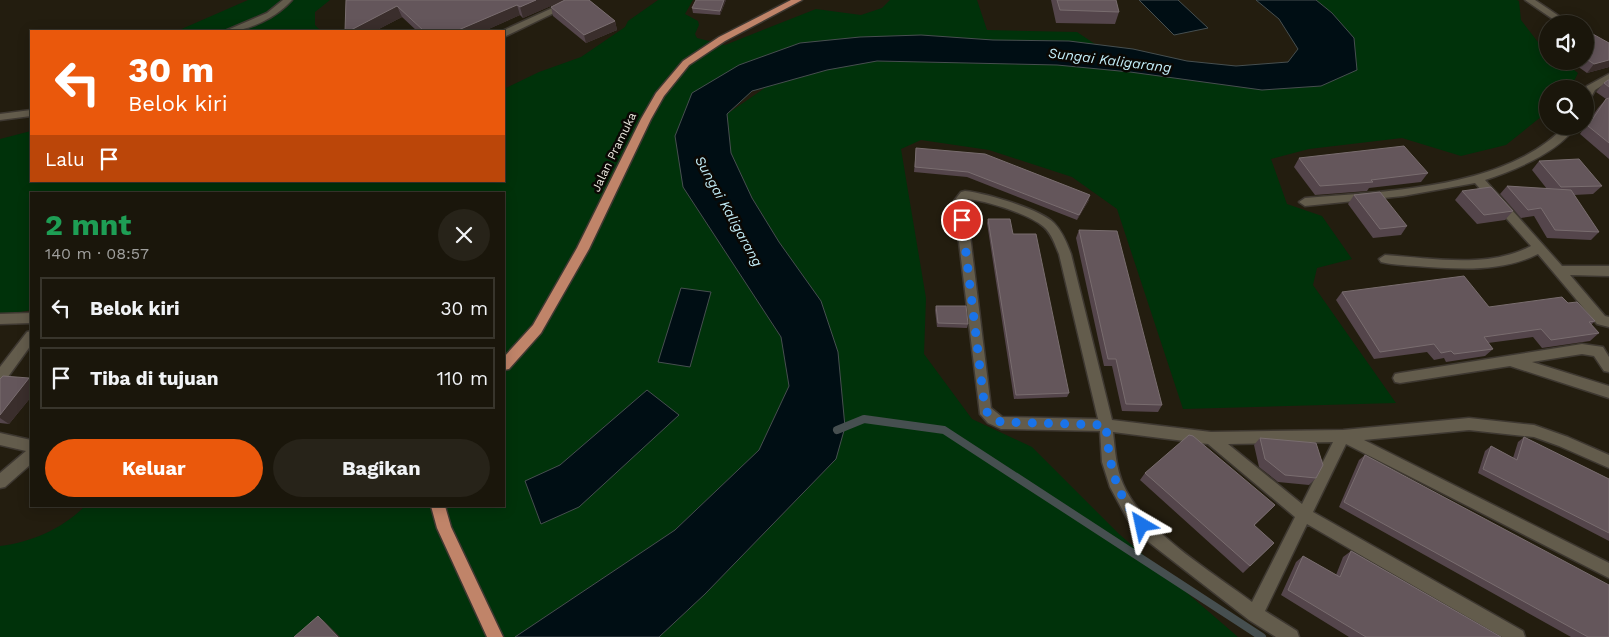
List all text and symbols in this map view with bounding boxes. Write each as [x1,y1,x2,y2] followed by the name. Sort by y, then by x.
[1539,15,1594,135] map controls
[1539,15,1594,70] button: sound
[1047,45,1173,76] water label: Sungai Kaligarang
[128,49,214,91] text: 30 m
[45,50,110,115] icon: left
[1539,80,1594,135] button: search
[128,91,228,116] text: Belok kiri
[589,110,639,194] street label: Jalan Pramuka
[95,145,123,173] icon: arrive
[45,148,85,171] text: Lalu
[692,153,766,269] water label: Sungai Kaligarang
[941,199,983,241] pin
[948,206,976,234] icon: arrive
[45,207,131,242] text: 2 mnt
[438,209,490,261] button: close
[45,244,149,263] text: 140 m · 08:57
[47,294,75,322] icon: left
[90,297,180,320] text: Belok kiri
[441,297,488,320] text: 30 m
[47,364,75,392] icon: arrive
[90,367,219,390] text: Tiba di tujuan
[437,367,488,390] text: 110 m
[45,439,263,497] button: Keluar
[273,439,490,497] button: Bagikan
[1115,498,1167,550] position arrow

